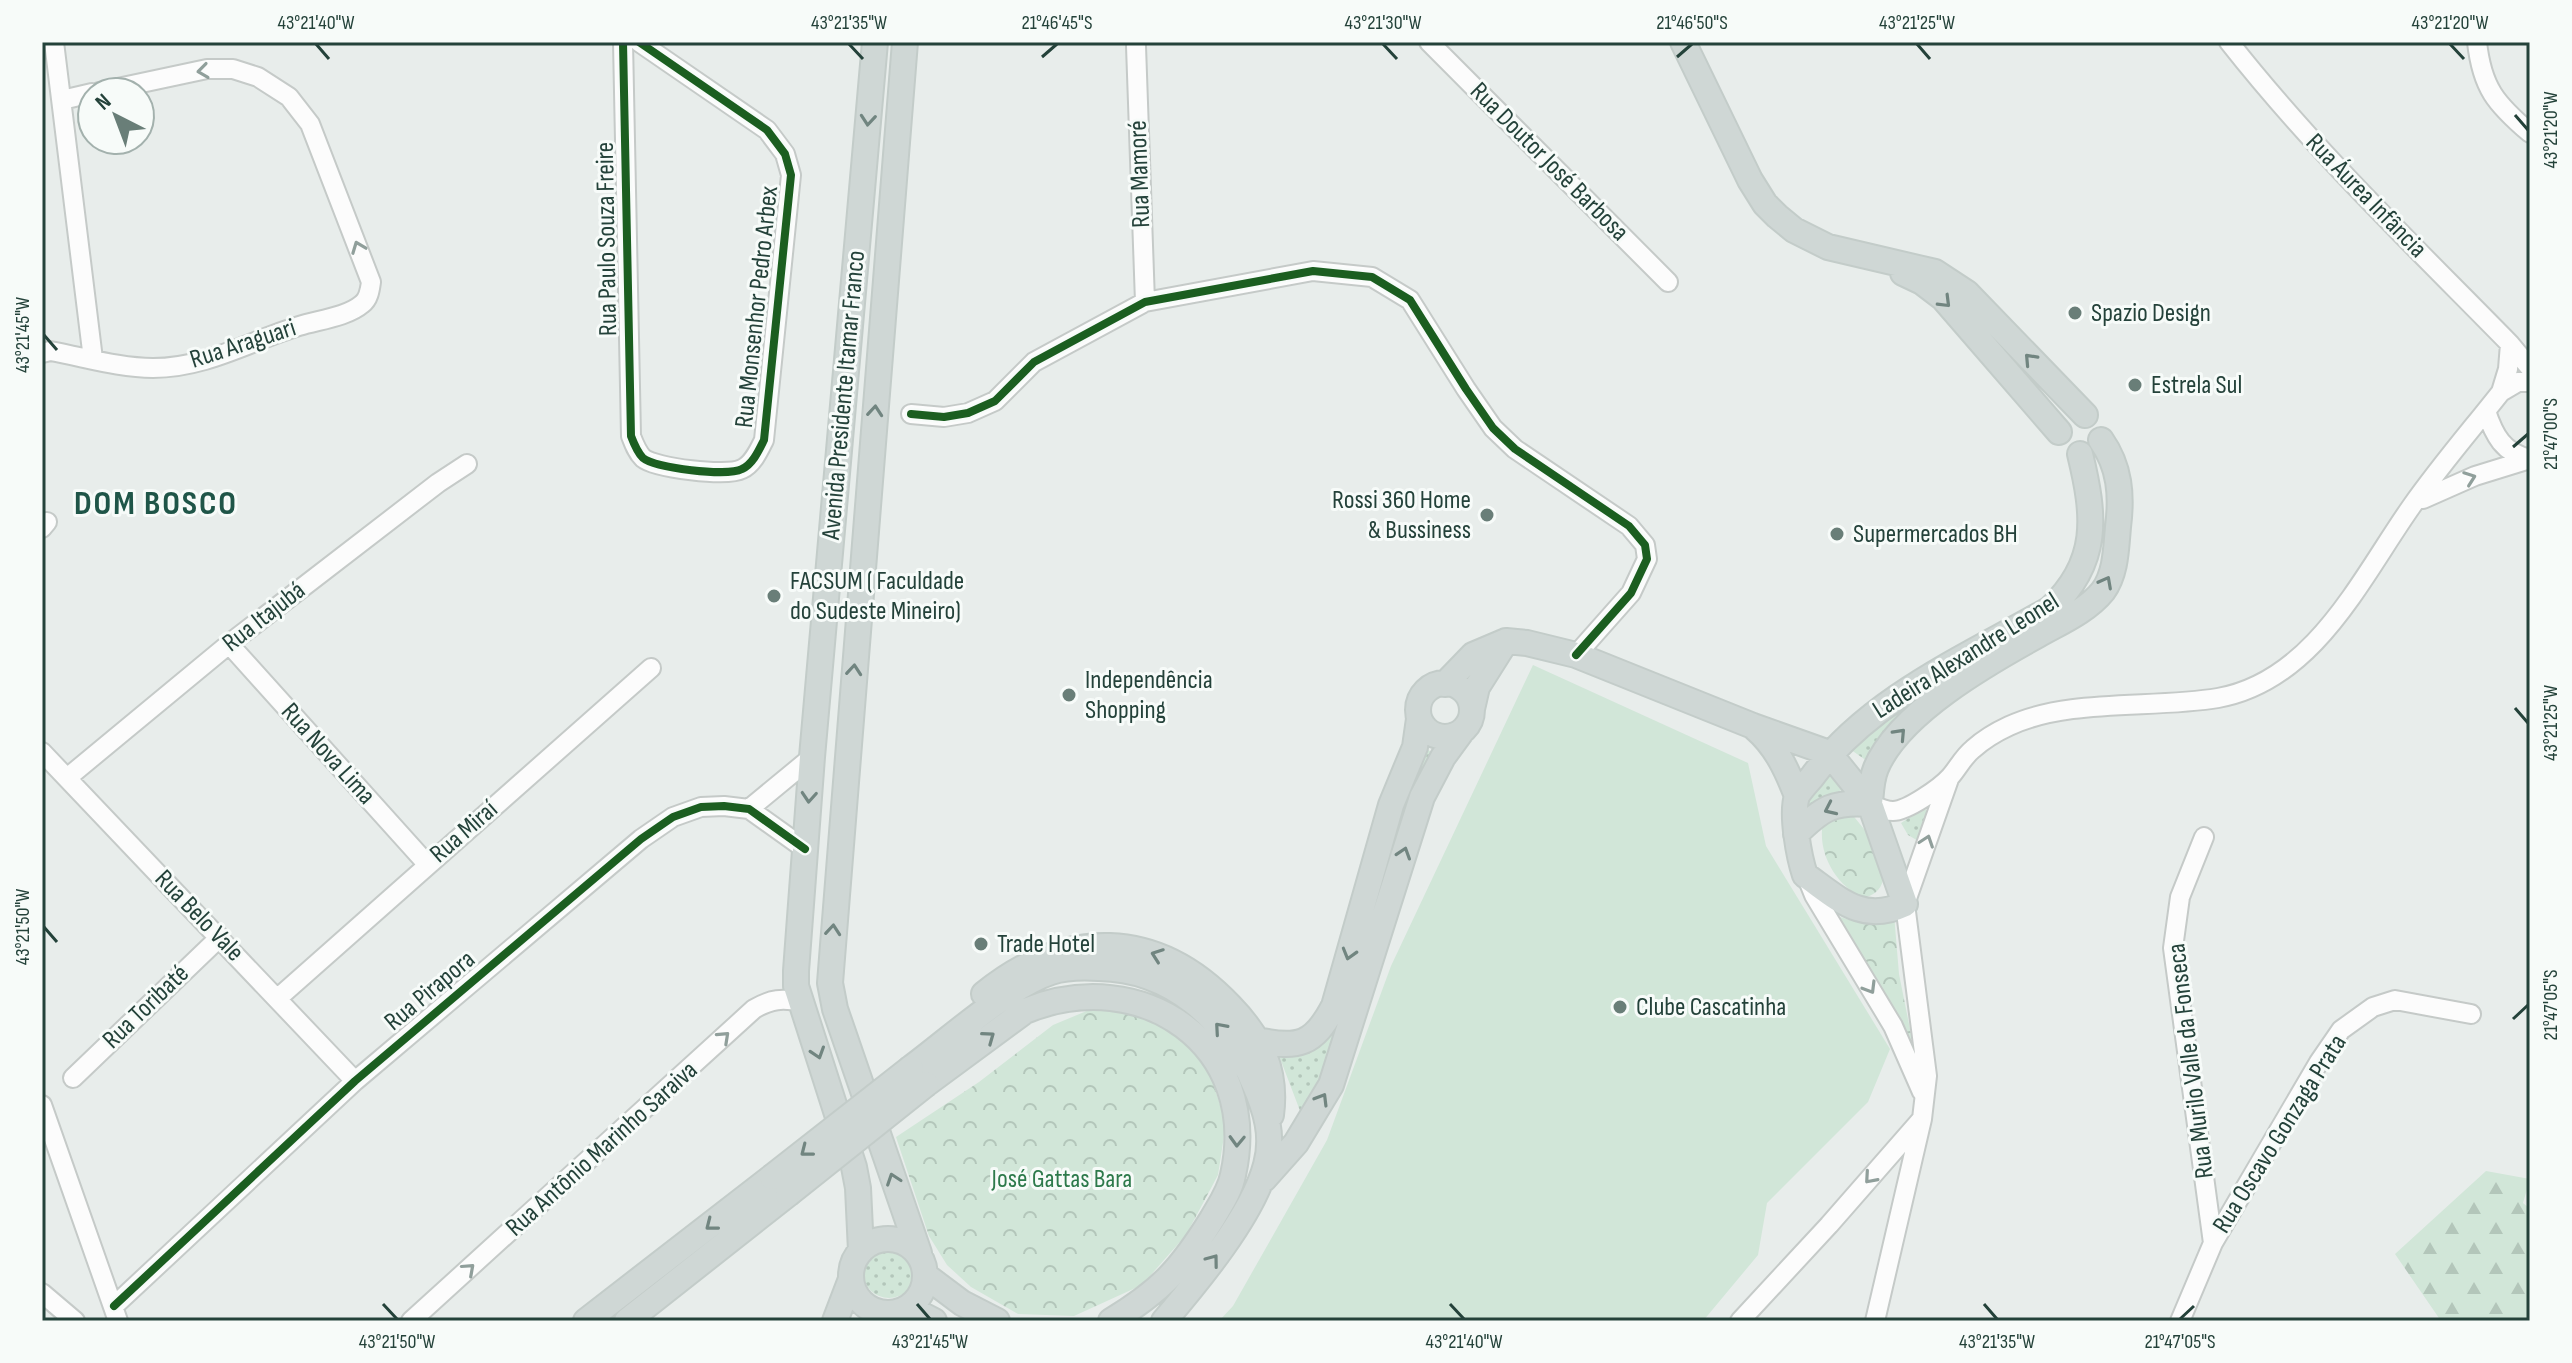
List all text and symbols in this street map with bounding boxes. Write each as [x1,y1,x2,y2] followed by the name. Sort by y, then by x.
[278,11,354,35] text: 43°21'40"W
[811,11,887,35] text: 43°21'35"W
[1022,11,1093,35] text: 21°46'45"S
[1345,11,1421,35] text: 43°21'30"W
[1656,11,1728,35] text: 21°46'50"S
[1879,11,1955,35] text: 43°21'25"W
[2412,11,2488,35] text: 43°21'20"W
[196,62,210,79] one-way arrow
[76,76,156,156] north arrow
[1463,76,1635,248] street label: Rua Doutor José Barbosa
[90,88,117,116] text: N
[2539,92,2563,168] text: 43°21'20"W
[860,114,877,127] one-way arrow
[1123,120,1157,228] street label: Rua Mamoré
[2299,127,2433,265] street label: Rua Áurea Infância
[590,142,624,336] street label: Rua Paulo Souza Freire
[729,184,785,429] street label: Rua Monsenhor Pedro Arbex
[351,241,368,255] one-way arrow
[816,249,872,542] street label: Avenida Presidente Itamar Franco
[1936,293,1950,307] one-way arrow
[11,297,35,373] text: 43°21'45"W
[2091,298,2211,329] place label: Spazio Design
[2066,304,2084,322] marker: Spazio Design
[186,312,300,376] street label: Rua Araguari
[2024,354,2039,368] one-way arrow
[2151,370,2242,401] place label: Estrela Sul
[2126,376,2144,394] marker: Estrela Sul
[2539,398,2563,470] text: 21°47'00"S
[866,404,883,417] one-way arrow
[2462,471,2476,488] one-way arrow
[74,483,238,524] district label: DOM BOSCO
[1332,485,1471,546] place label: Rossi 360 Home & Bussiness
[1478,506,1496,524] marker: Rossi 360 Home & Bussiness
[1853,519,2018,550] place label: Supermercados BH
[1828,525,1846,543] marker: Supermercados BH
[790,566,964,627] place label: FACSUM ( Faculdade do Sudeste Mineiro)
[216,575,312,659] street label: Rua Itajubá
[2097,575,2112,590] one-way arrow
[1867,586,2065,726] street label: Ladeira Alexandre Leonel
[765,587,783,605] marker: FACSUM ( Faculdade do Sudeste Mineiro)
[845,664,862,677] one-way arrow
[1085,665,1213,726] place label: Independência Shopping
[2539,685,2563,761] text: 43°21'25"W
[1060,686,1078,704] marker: Independência Shopping
[274,697,382,811] street label: Rua Nova Lima
[1890,729,1904,744] one-way arrow
[801,791,818,804] one-way arrow
[424,794,504,870] street label: Rua Miraí
[1823,799,1838,815] one-way arrow
[1918,835,1934,849] one-way arrow
[1394,846,1410,860] one-way arrow
[148,864,250,968] street label: Rua Belo Vale
[11,889,35,965] text: 43°21'50"W
[824,923,841,936] one-way arrow
[997,929,1095,960] place label: Trade Hotel
[972,935,990,953] marker: Trade Hotel
[2161,942,2221,1180] street label: Rua Murilo Valle da Fonseca
[378,944,482,1038] street label: Rua Pirapora
[1342,947,1358,960] one-way arrow
[1151,948,1165,965] one-way arrow
[96,958,196,1056] street label: Rua Toribaté
[2539,969,2563,1041] text: 21°47'05"S
[1860,979,1875,994] one-way arrow
[1636,992,1786,1023] place label: Clube Cascatinha
[1611,998,1629,1016] marker: Clube Cascatinha
[1215,1022,1230,1037] one-way arrow
[2206,1029,2354,1239] street label: Rua Oscavo Gonzaga Prata
[715,1032,729,1047] one-way arrow
[980,1032,994,1047] one-way arrow
[809,1046,825,1060] one-way arrow
[500,1055,704,1243] street label: Rua Antônio Marinho Saraiva
[1313,1093,1328,1108] one-way arrow
[1229,1135,1246,1148] one-way arrow
[800,1141,815,1155] one-way arrow
[991,1164,1132,1195] park label: José Gattas Bara
[1866,1169,1880,1184] one-way arrow
[887,1173,903,1187] one-way arrow
[706,1215,720,1230] one-way arrow
[1203,1254,1217,1269] one-way arrow
[460,1264,475,1278] one-way arrow
[359,1330,435,1354] text: 43°21'50"W
[892,1330,968,1354] text: 43°21'45"W
[1426,1330,1502,1354] text: 43°21'40"W
[1959,1330,2035,1354] text: 43°21'35"W
[2144,1330,2216,1354] text: 21°47'05"S

